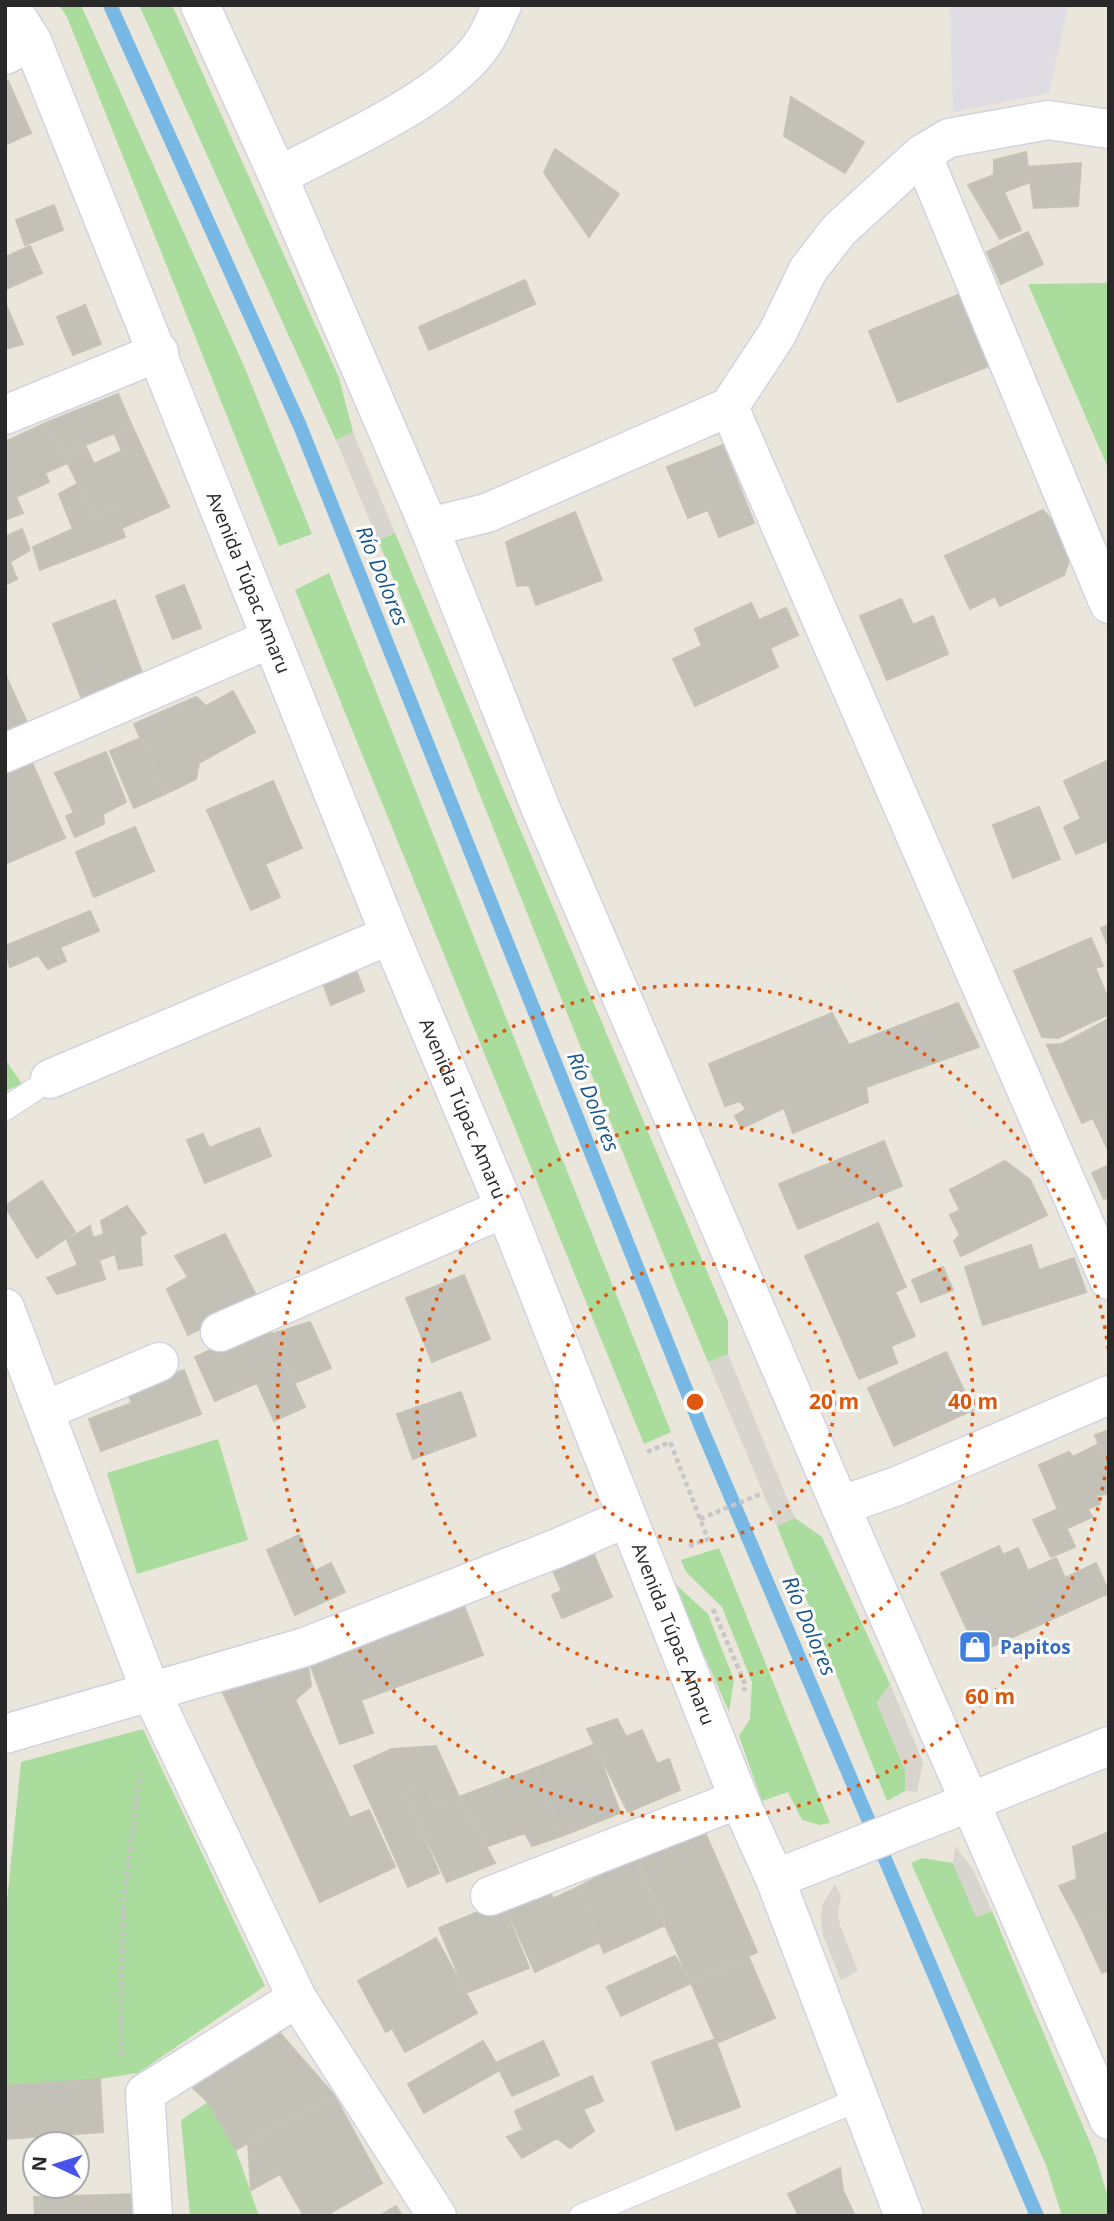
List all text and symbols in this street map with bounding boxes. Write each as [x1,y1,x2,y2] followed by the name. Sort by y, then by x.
[201,488,297,677] street label: Avenida Túpac Amaru
[350,522,416,630] water label: Río Dolores
[414,1014,513,1203] street label: Avenida Túpac Amaru
[561,1048,627,1156] water label: Río Dolores
[809,1387,859,1415] text: 20 m
[948,1387,998,1415] text: 40 m
[683,1390,707,1414] centre of rings
[626,1539,721,1729] street label: Avenida Túpac Amaru
[776,1572,843,1680] water label: Río Dolores
[956,1628,994,1666] shop icon: Papitos
[1000,1634,1071,1660] place label: Papitos
[965,1682,1015,1710] text: 60 m
[21,2130,91,2200] north arrow
[26,2155,53,2172] text: N

